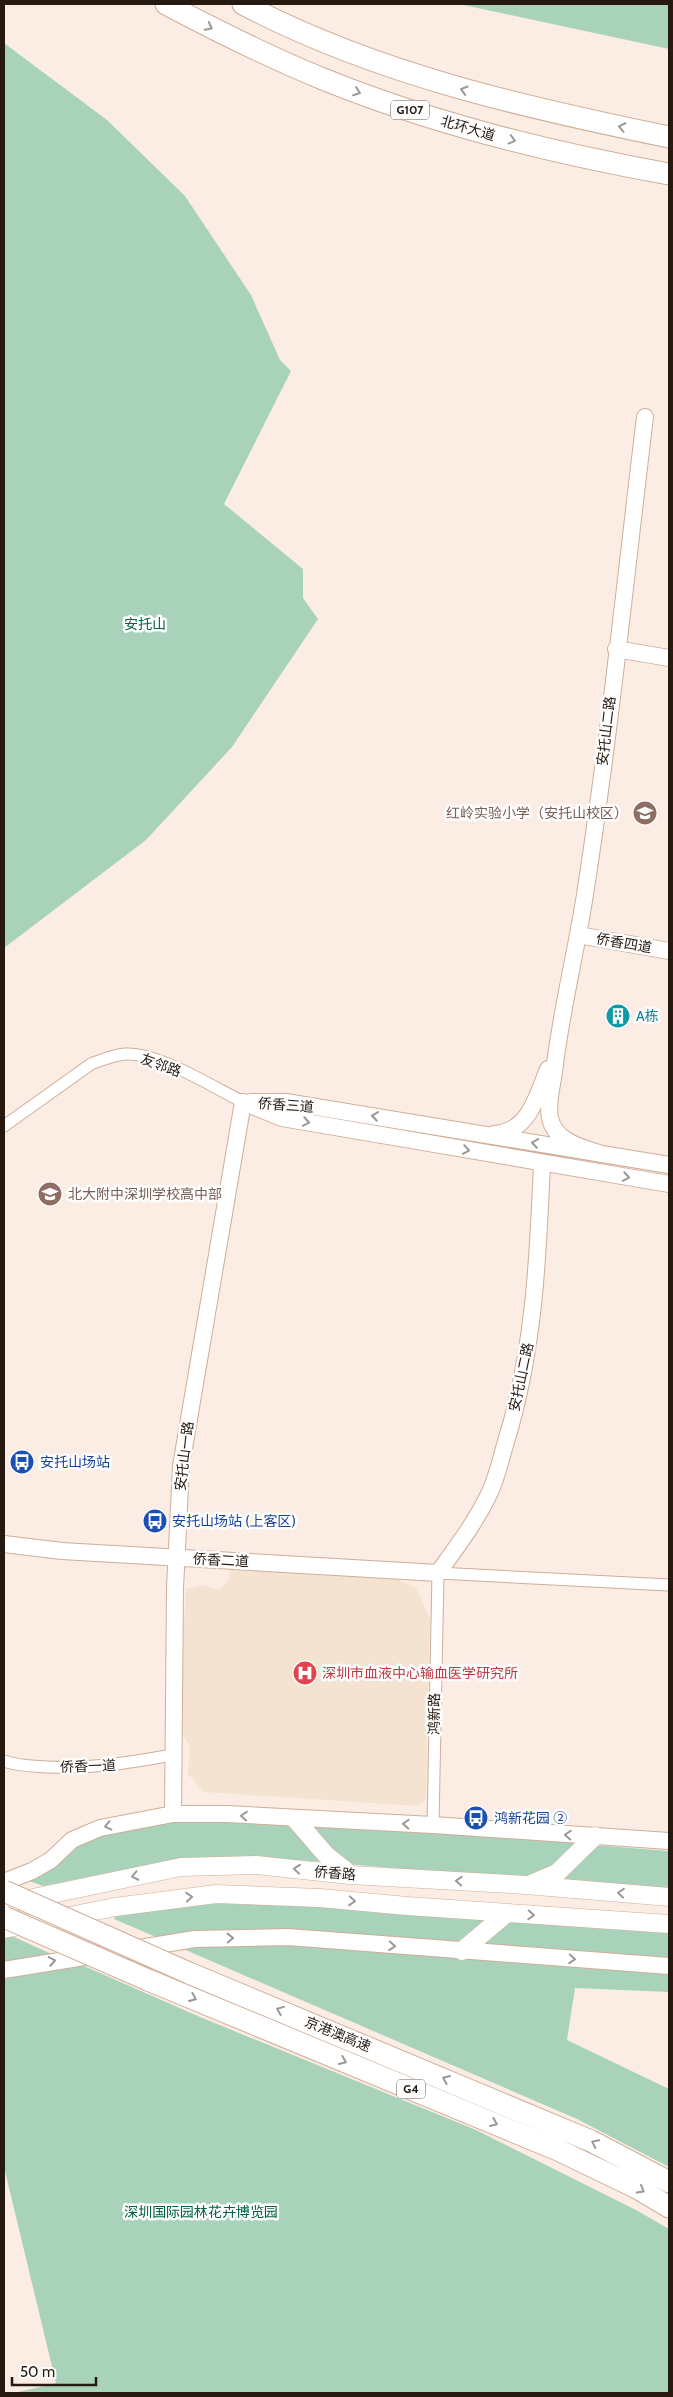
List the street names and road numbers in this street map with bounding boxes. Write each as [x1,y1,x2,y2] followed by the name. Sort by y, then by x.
[391,100,429,120] road number: G107
[439,112,497,144] street label: 北环大道
[593,695,619,767] street label: 安托山二路
[595,929,653,957] street label: 侨香四道
[138,1049,184,1081] street label: 友邻路
[257,1094,315,1116] street label: 侨香三道
[505,1341,537,1413] street label: 安托山二路
[171,1420,197,1492] street label: 安托山一路
[193,1550,249,1570] street label: 侨香二道
[425,1693,443,1735] street label: 鸿新路
[60,1756,116,1776] street label: 侨香一道
[313,1862,357,1884] street label: 侨香路
[302,2013,374,2055] street label: 京港澳高速
[397,2080,425,2098] road number: G4

